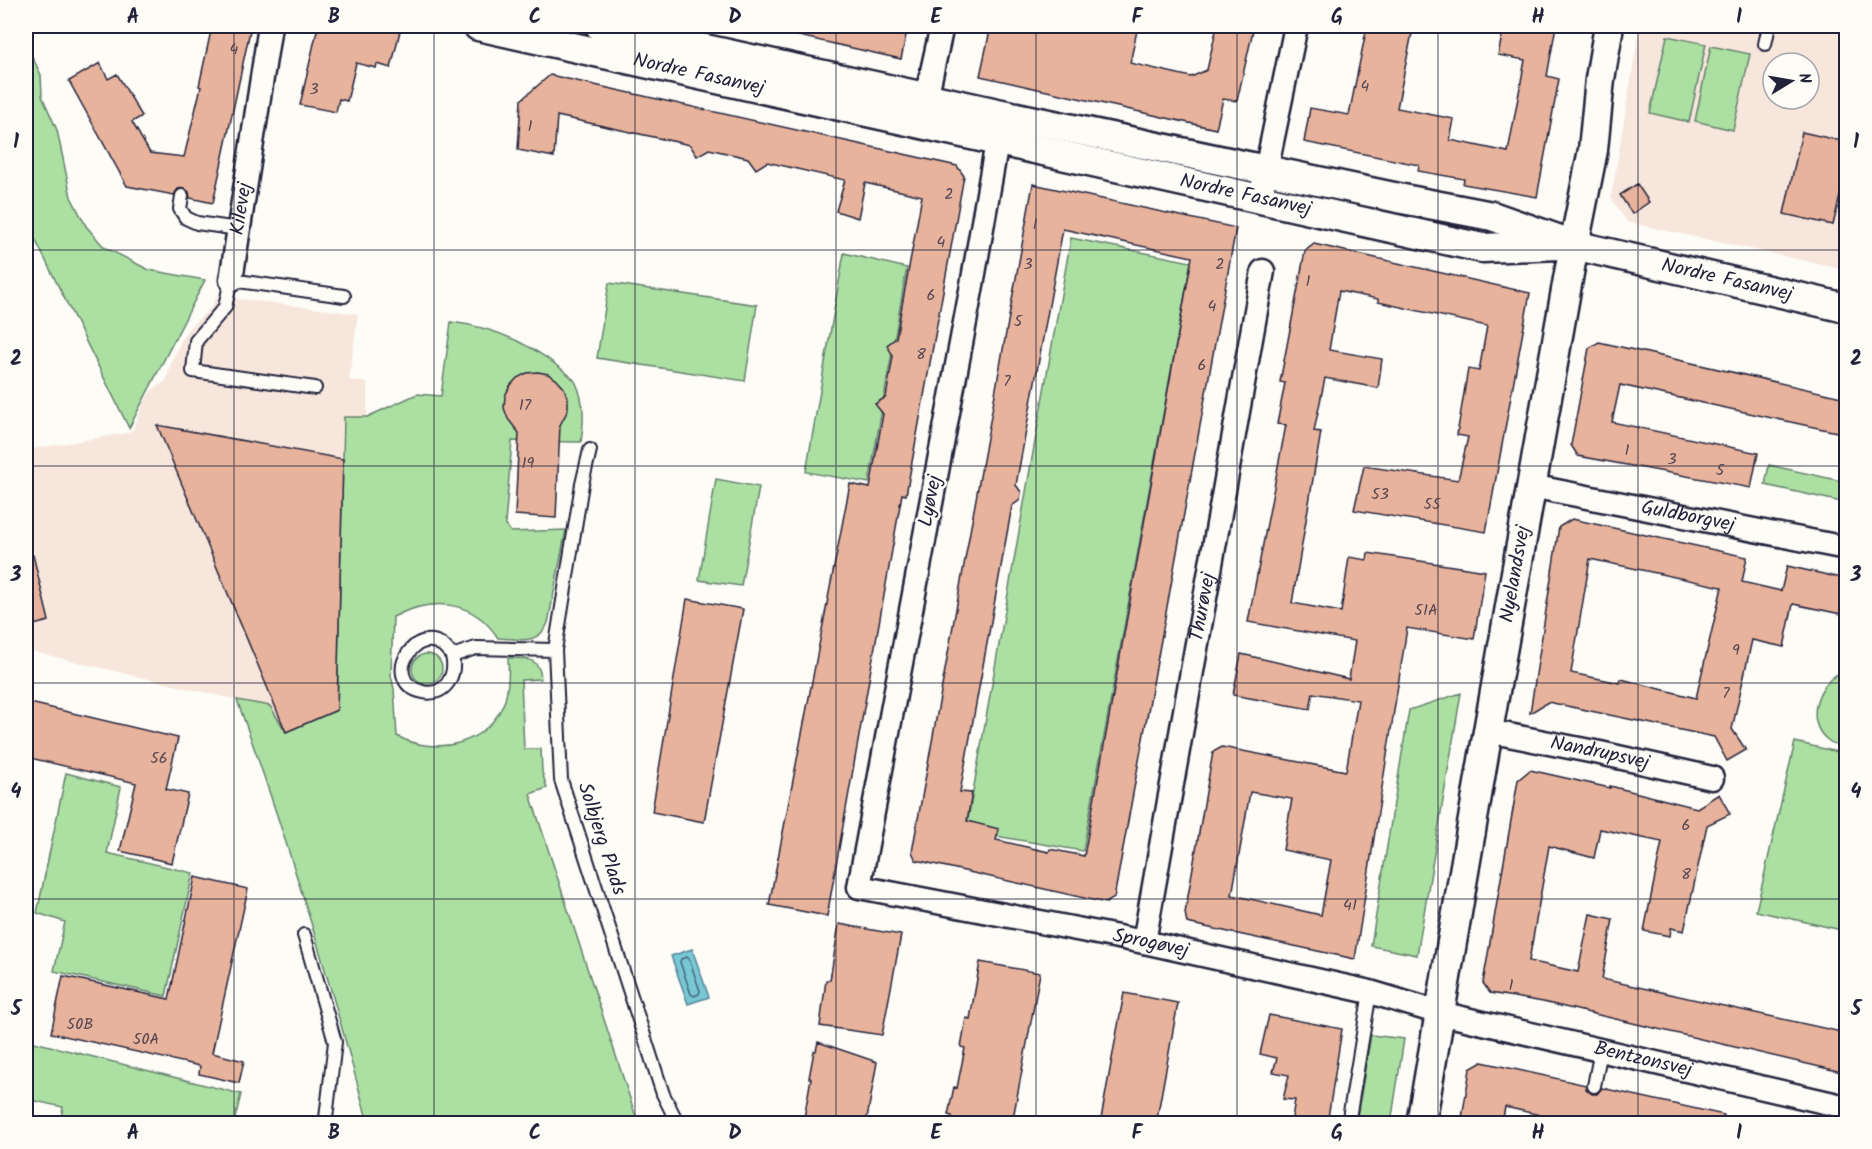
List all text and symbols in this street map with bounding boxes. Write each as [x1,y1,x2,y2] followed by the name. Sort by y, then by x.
[127,2,139,34] text: A
[328,2,340,34] text: B
[529,2,541,34] text: C
[728,2,742,34] text: D
[930,2,942,34] text: E
[1132,2,1144,34] text: F
[1331,2,1343,34] text: G
[1531,2,1545,34] text: H
[1736,2,1742,34] text: I
[230,37,239,62] house number: 4
[630,45,768,105] street label: Nordre Fasanvej
[1761,51,1821,111] north arrow
[1791,71,1817,86] text: N
[1361,74,1370,99] house number: 4
[309,77,319,102] house number: 3
[527,114,533,139] house number: 1
[13,127,19,159] text: 1
[1853,127,1859,159] text: 1
[1177,166,1315,226] street label: Nordre Fasanvej
[222,179,262,237] street label: Kilevej
[944,182,954,207] house number: 2
[1032,212,1038,237] house number: 1
[937,230,946,255] house number: 4
[1658,250,1797,311] street label: Nordre Fasanvej
[1023,252,1033,277] house number: 3
[1215,252,1225,277] house number: 2
[1305,269,1311,294] house number: 1
[927,283,935,308] house number: 6
[1208,294,1217,319] house number: 4
[1014,309,1024,334] house number: 5
[916,342,926,367] house number: 8
[10,344,22,376] text: 2
[1850,344,1862,376] text: 2
[1198,353,1206,378] house number: 6
[1003,369,1011,394] house number: 7
[519,393,532,418] house number: 17
[1624,438,1630,463] house number: 1
[1667,447,1677,472] house number: 3
[522,451,535,476] house number: 19
[1716,458,1726,483] house number: 5
[910,472,952,530] street label: Lyøvej
[1371,482,1389,507] house number: 53
[1423,492,1442,517] house number: 55
[1638,492,1739,542] street label: Guldborgvej
[1491,522,1540,625] street label: Nyelandsvej
[10,560,22,592] text: 3
[1850,560,1862,592] text: 3
[1182,569,1225,644] street label: Thurøvej
[1414,598,1438,623] house number: 51A
[1732,638,1740,663] house number: 9
[1722,681,1730,706] house number: 7
[1547,728,1653,780] street label: Nandrupsvej
[150,746,168,771] house number: 56
[11,777,22,809] text: 4
[1851,777,1862,809] text: 4
[568,778,634,900] street label: Solbjerg Plads
[1682,813,1690,838] house number: 6
[1681,862,1691,887] house number: 8
[1343,893,1357,918] house number: 41
[1110,920,1193,968] street label: Sprogøvej
[1508,973,1514,998] house number: 1
[10,994,23,1026] text: 5
[1850,994,1863,1026] text: 5
[67,1012,93,1037] house number: 50B
[133,1027,159,1052] house number: 50A
[1591,1033,1696,1087] street label: Bentzonsvej
[127,1118,139,1149] text: A
[328,1118,340,1149] text: B
[529,1118,541,1149] text: C
[728,1118,742,1149] text: D
[930,1118,942,1149] text: E
[1132,1118,1144,1149] text: F
[1331,1118,1343,1149] text: G
[1531,1118,1545,1149] text: H
[1736,1118,1742,1149] text: I

